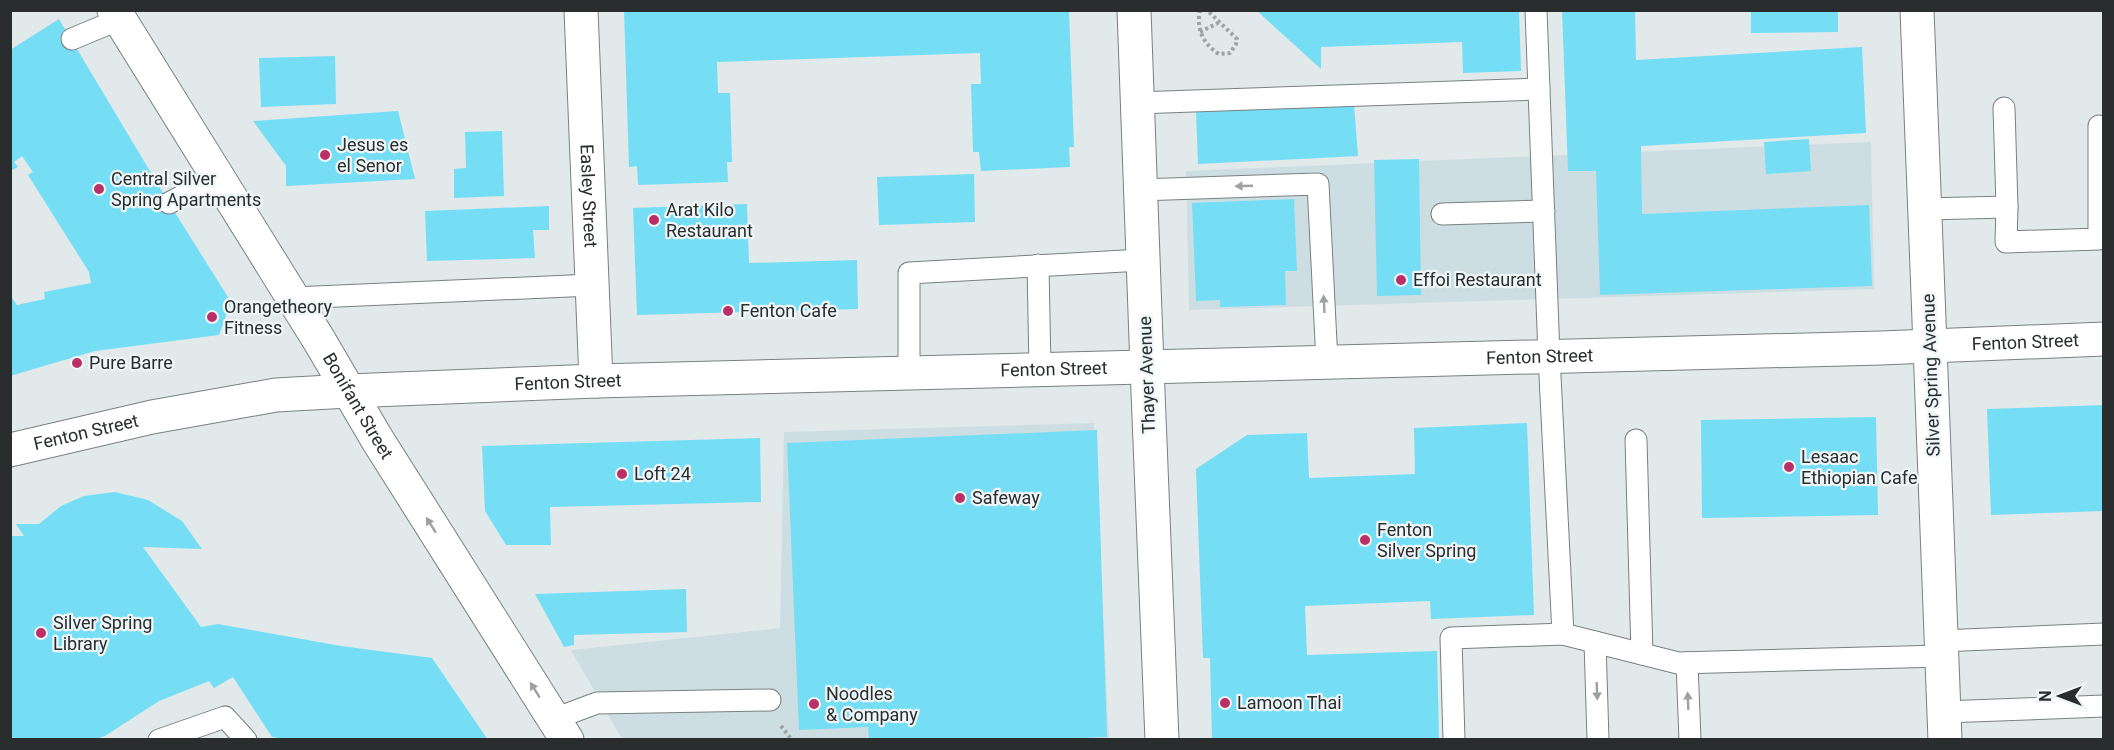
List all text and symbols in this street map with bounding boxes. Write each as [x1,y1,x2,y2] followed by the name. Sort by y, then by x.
[337,134,408,176] place label: Jesus es el Senor
[576,144,602,248] street label: Easley Street
[318,148,332,162] marker: Jesus es el Senor
[111,168,261,210] place label: Central Silver Spring Apartments
[92,182,106,196] marker: Central Silver Spring Apartments
[1234,182,1253,191] one-way arrow
[666,199,753,241] place label: Arat Kilo Restaurant
[647,213,661,227] marker: Arat Kilo Restaurant
[1413,269,1542,290] place label: Effoi Restaurant
[1394,273,1408,287] marker: Effoi Restaurant
[1917,293,1944,457] street label: Silver Spring Avenue
[1320,294,1329,313] one-way arrow
[224,296,332,338] place label: Orangetheory Fitness
[740,300,837,321] place label: Fenton Cafe
[721,304,735,318] marker: Fenton Cafe
[205,310,219,324] marker: Orangetheory Fitness
[1134,316,1159,434] street label: Thayer Avenue
[1971,329,2079,354] street label: Fenton Street
[1486,344,1594,368] street label: Fenton Street
[319,349,398,463] street label: Bonifant Street
[89,352,173,373] place label: Pure Barre
[70,356,84,370] marker: Pure Barre
[1000,357,1108,381] street label: Fenton Street
[514,369,622,394] street label: Fenton Street
[31,409,141,454] street label: Fenton Street
[1801,446,1917,488] place label: Lesaac Ethiopian Cafe
[1782,460,1796,474] marker: Lesaac Ethiopian Cafe
[634,463,691,484] place label: Loft 24
[615,467,629,481] marker: Loft 24
[972,487,1040,508] place label: Safeway
[953,491,967,505] marker: Safeway
[426,517,437,533] one-way arrow
[1377,519,1476,561] place label: Fenton Silver Spring
[1358,533,1372,547] marker: Fenton Silver Spring
[53,612,152,654] place label: Silver Spring Library
[34,626,48,640] marker: Silver Spring Library
[2030,666,2090,726] north arrow
[1592,681,1602,700] one-way arrow
[530,682,541,698] one-way arrow
[826,683,918,725] place label: Noodles & Company
[2036,690,2055,702] text: N
[1237,692,1342,713] place label: Lamoon Thai
[1684,692,1693,711] one-way arrow
[1218,696,1232,710] marker: Lamoon Thai
[807,697,821,711] marker: Noodles & Company

